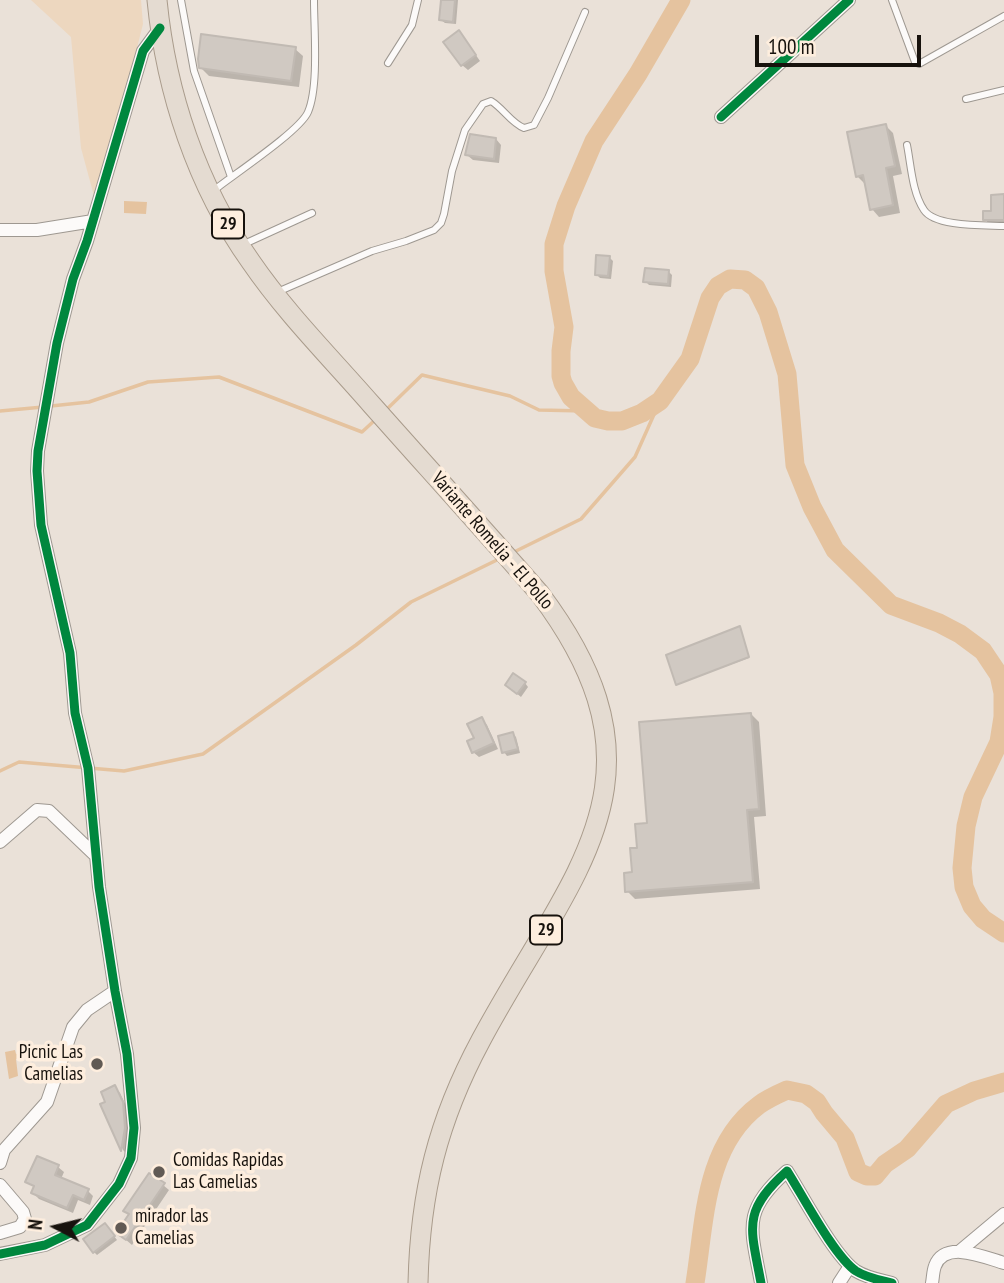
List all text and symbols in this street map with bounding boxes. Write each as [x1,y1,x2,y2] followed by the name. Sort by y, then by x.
[759,21,925,65] scale bar
[768,33,814,60] text: 100 m
[212,210,244,238] road number: 29
[426,468,558,614] street label: Variante Romelia - El Pollo
[530,916,562,945] road number: 29
[19,1042,83,1086] place label: Picnic Las Camelias
[89,1056,105,1072] marker: Picnic Las Camelias
[173,1150,284,1194] place label: Comidas Rapidas Las Camelias
[151,1164,167,1180] marker: Comidas Rapidas Las Camelias
[21,1192,91,1262] north arrow
[135,1206,208,1250] place label: mirador las Camelias
[23,1218,48,1231] text: N
[113,1220,129,1236] marker: mirador las Camelias

